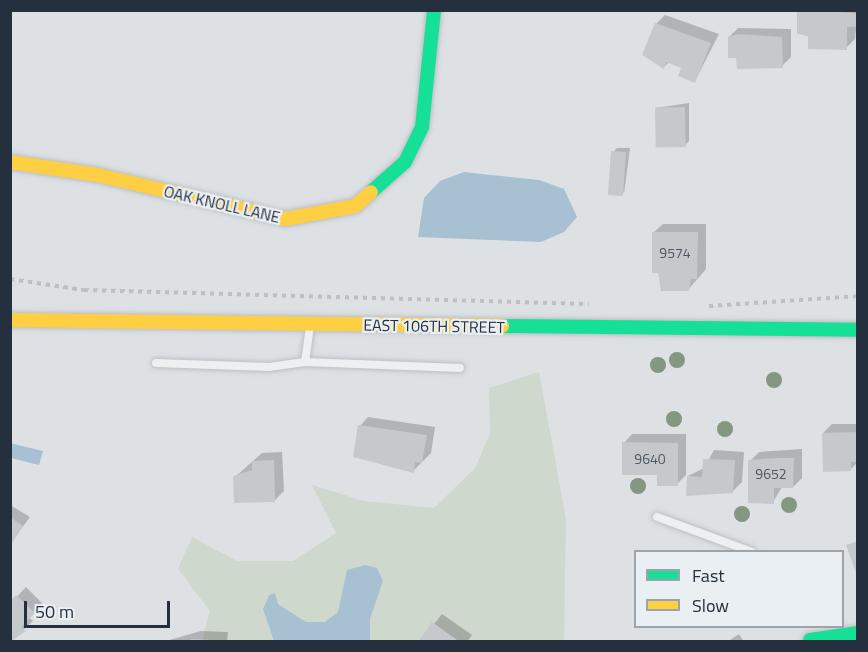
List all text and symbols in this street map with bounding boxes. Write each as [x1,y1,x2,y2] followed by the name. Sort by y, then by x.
[162,181,282,227] street label: OAK KNOLL LANE
[659,245,691,261] house number: 9574
[363,315,505,337] street label: EAST 106TH STREET
[634,451,666,467] house number: 9640
[755,466,787,482] house number: 9652
[634,550,844,628] legend
[692,562,725,589] text: Fast
[27,589,172,627] scale bar
[692,592,729,619] text: Slow
[35,598,74,625] text: 50 m

